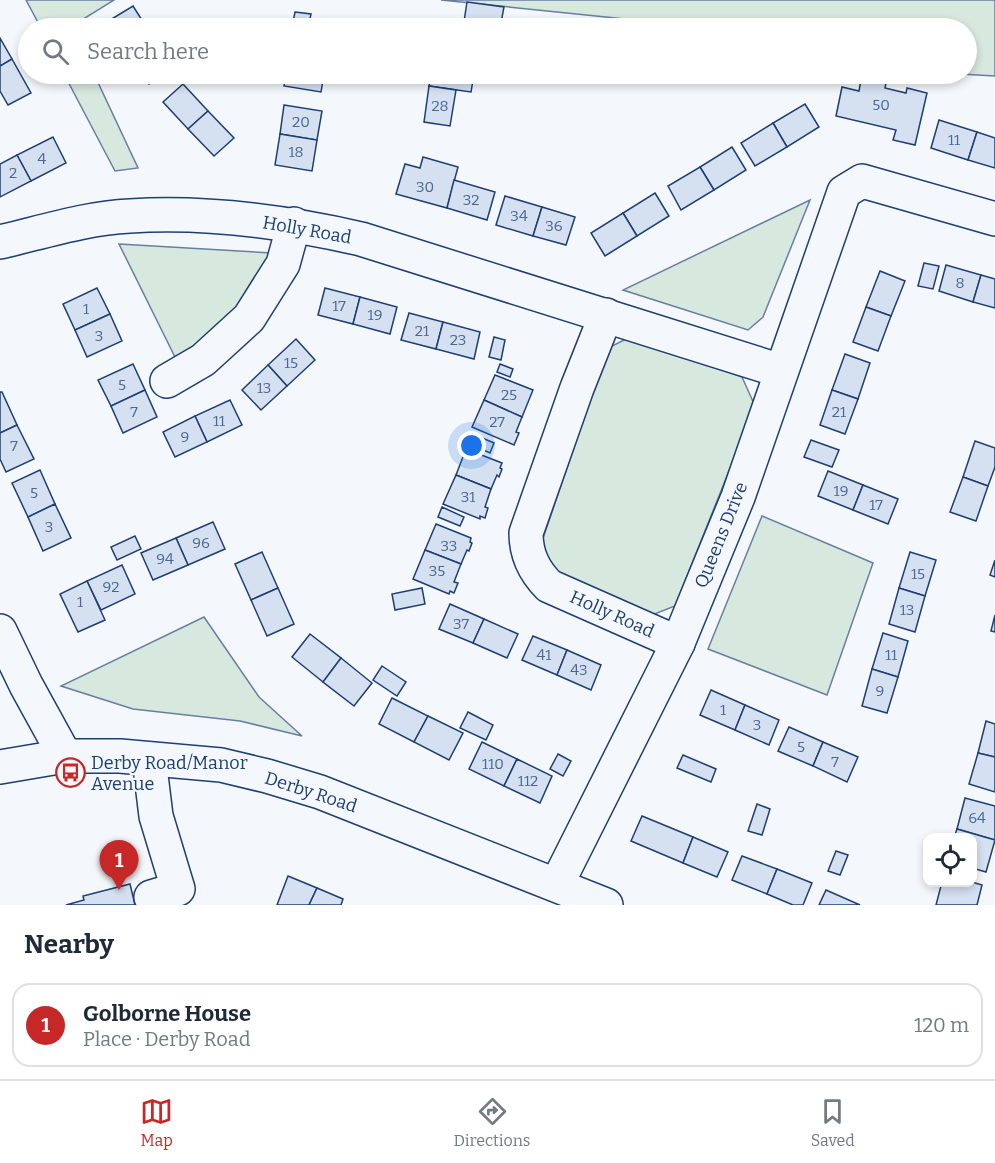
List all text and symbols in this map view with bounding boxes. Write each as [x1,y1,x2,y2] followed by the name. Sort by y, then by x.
[18,18,977,84] search box
[39,35,72,68] icon: search
[87,38,209,65] text: Search here
[872,96,890,114] house number: 50
[431,97,449,115] house number: 28
[292,113,310,131] house number: 20
[948,131,960,149] house number: 11
[288,143,304,161] house number: 18
[38,150,47,168] house number: 4
[9,164,17,182] house number: 2
[416,178,434,196] house number: 30
[463,191,479,209] house number: 32
[510,207,528,225] house number: 34
[261,211,354,249] street label: Holly Road
[545,217,563,235] house number: 36
[955,274,965,292] house number: 8
[332,297,346,315] house number: 17
[83,300,89,318] house number: 1
[368,306,382,324] house number: 19
[415,322,429,340] house number: 21
[95,327,103,345] house number: 3
[450,331,466,349] house number: 23
[284,354,298,372] house number: 15
[118,376,126,394] house number: 5
[257,379,271,397] house number: 13
[501,386,517,404] house number: 25
[130,403,138,421] house number: 7
[832,403,846,421] house number: 21
[213,412,225,430] house number: 11
[489,413,505,431] house number: 27
[181,428,189,446] house number: 9
[457,431,486,460] your location
[10,437,18,455] house number: 7
[690,479,752,591] street label: Queens Drive
[834,482,848,500] house number: 19
[30,484,38,502] house number: 5
[461,488,475,506] house number: 31
[869,496,883,514] house number: 17
[45,518,53,536] house number: 3
[192,534,210,552] house number: 96
[441,537,457,555] house number: 33
[156,550,174,568] house number: 94
[429,562,445,580] house number: 35
[911,565,925,583] house number: 15
[103,578,119,596] house number: 92
[566,586,658,642] street label: Holly Road
[77,593,83,611] house number: 1
[900,601,914,619] house number: 13
[453,615,470,633] house number: 37
[537,646,551,664] house number: 41
[885,646,897,664] house number: 11
[570,661,588,679] house number: 43
[876,682,884,700] house number: 9
[720,701,726,719] house number: 1
[753,716,761,734] house number: 3
[797,738,805,756] house number: 5
[91,752,248,795] place label: Derby Road/Manor Avenue
[831,753,839,771] house number: 7
[482,755,504,773] house number: 110
[54,757,86,789] bus stop icon: Derby Road/Manor Avenue
[262,767,360,817] street label: Derby Road
[518,772,538,790] house number: 112
[968,809,986,827] house number: 64
[923,833,977,887] map controls
[923,833,977,887] button: locate
[100,840,138,890] pin: 1
[24,929,114,960] text: Nearby
[83,1000,251,1027] text: Golborne House
[41,1013,50,1037] text: 1
[914,1013,969,1037] text: 120 m
[83,1027,251,1051] text: Place · Derby Road
[140,1095,173,1150] tab: Map
[454,1095,531,1150] tab: Directions
[811,1095,855,1150] tab: Saved

